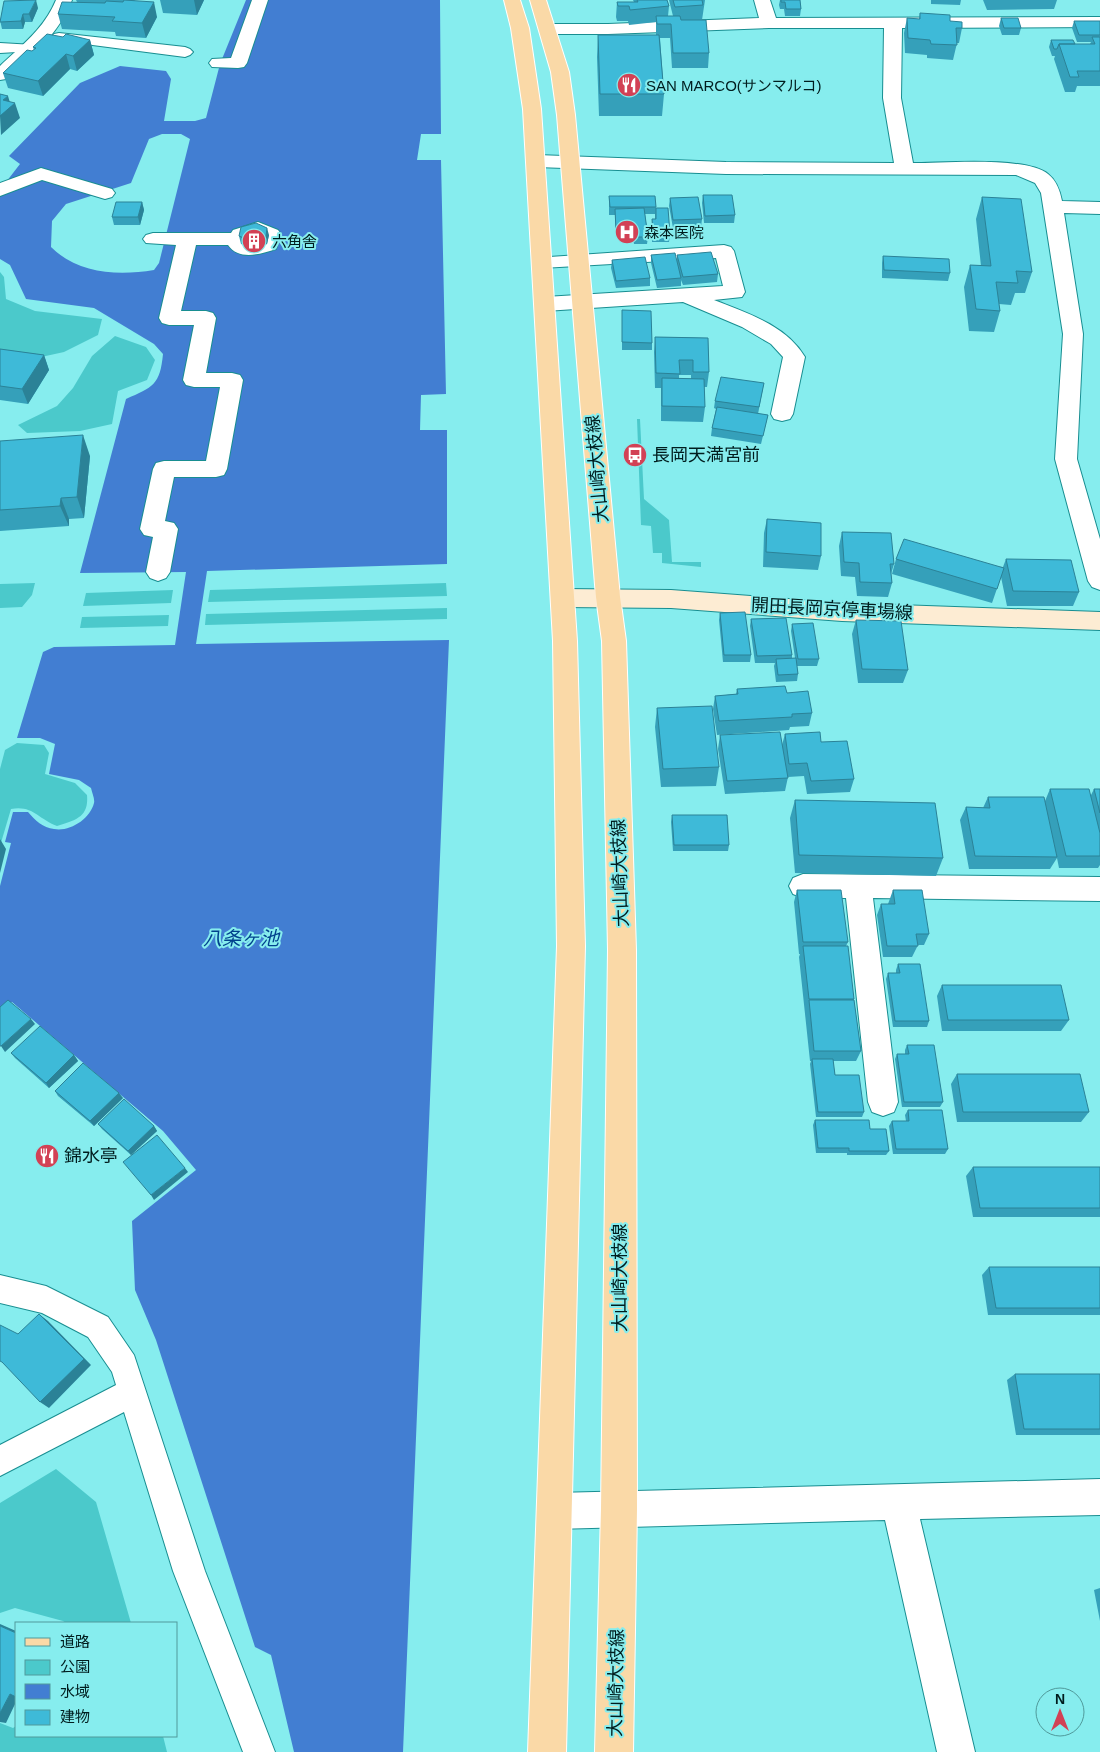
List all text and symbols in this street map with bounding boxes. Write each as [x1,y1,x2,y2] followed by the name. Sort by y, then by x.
[616,72,642,98] restaurant icon: SAN MARCO(サンマルコ)
[646,77,822,94] place label: SAN MARCO(サンマルコ)
[614,219,640,245] hospital icon: 森本医院
[644,224,704,241] place label: 森本医院
[241,228,267,254] building icon: 六角舎
[272,233,317,250] place label: 六角舎
[582,414,612,524] street label: 大山崎大枝線
[622,442,648,468] bus stop icon: 長岡天満宮前
[652,445,760,465] place label: 長岡天満宮前
[751,595,913,623] street label: 開田長岡京停車場線
[608,819,632,927] street label: 大山崎大枝線
[203,928,281,949] water label: 八条ヶ池
[34,1143,60,1169] restaurant icon: 錦水亭
[64,1146,118,1166] place label: 錦水亭
[610,1224,630,1332] street label: 大山崎大枝線
[15,1622,178,1737] legend
[605,1629,627,1737] street label: 大山崎大枝線
[60,1633,90,1650] text: 道路
[60,1658,90,1675] text: 公園
[60,1683,90,1700] text: 水域
[1035,1687,1085,1737] north arrow
[1055,1691,1065,1707] text: N
[60,1708,90,1725] text: 建物

